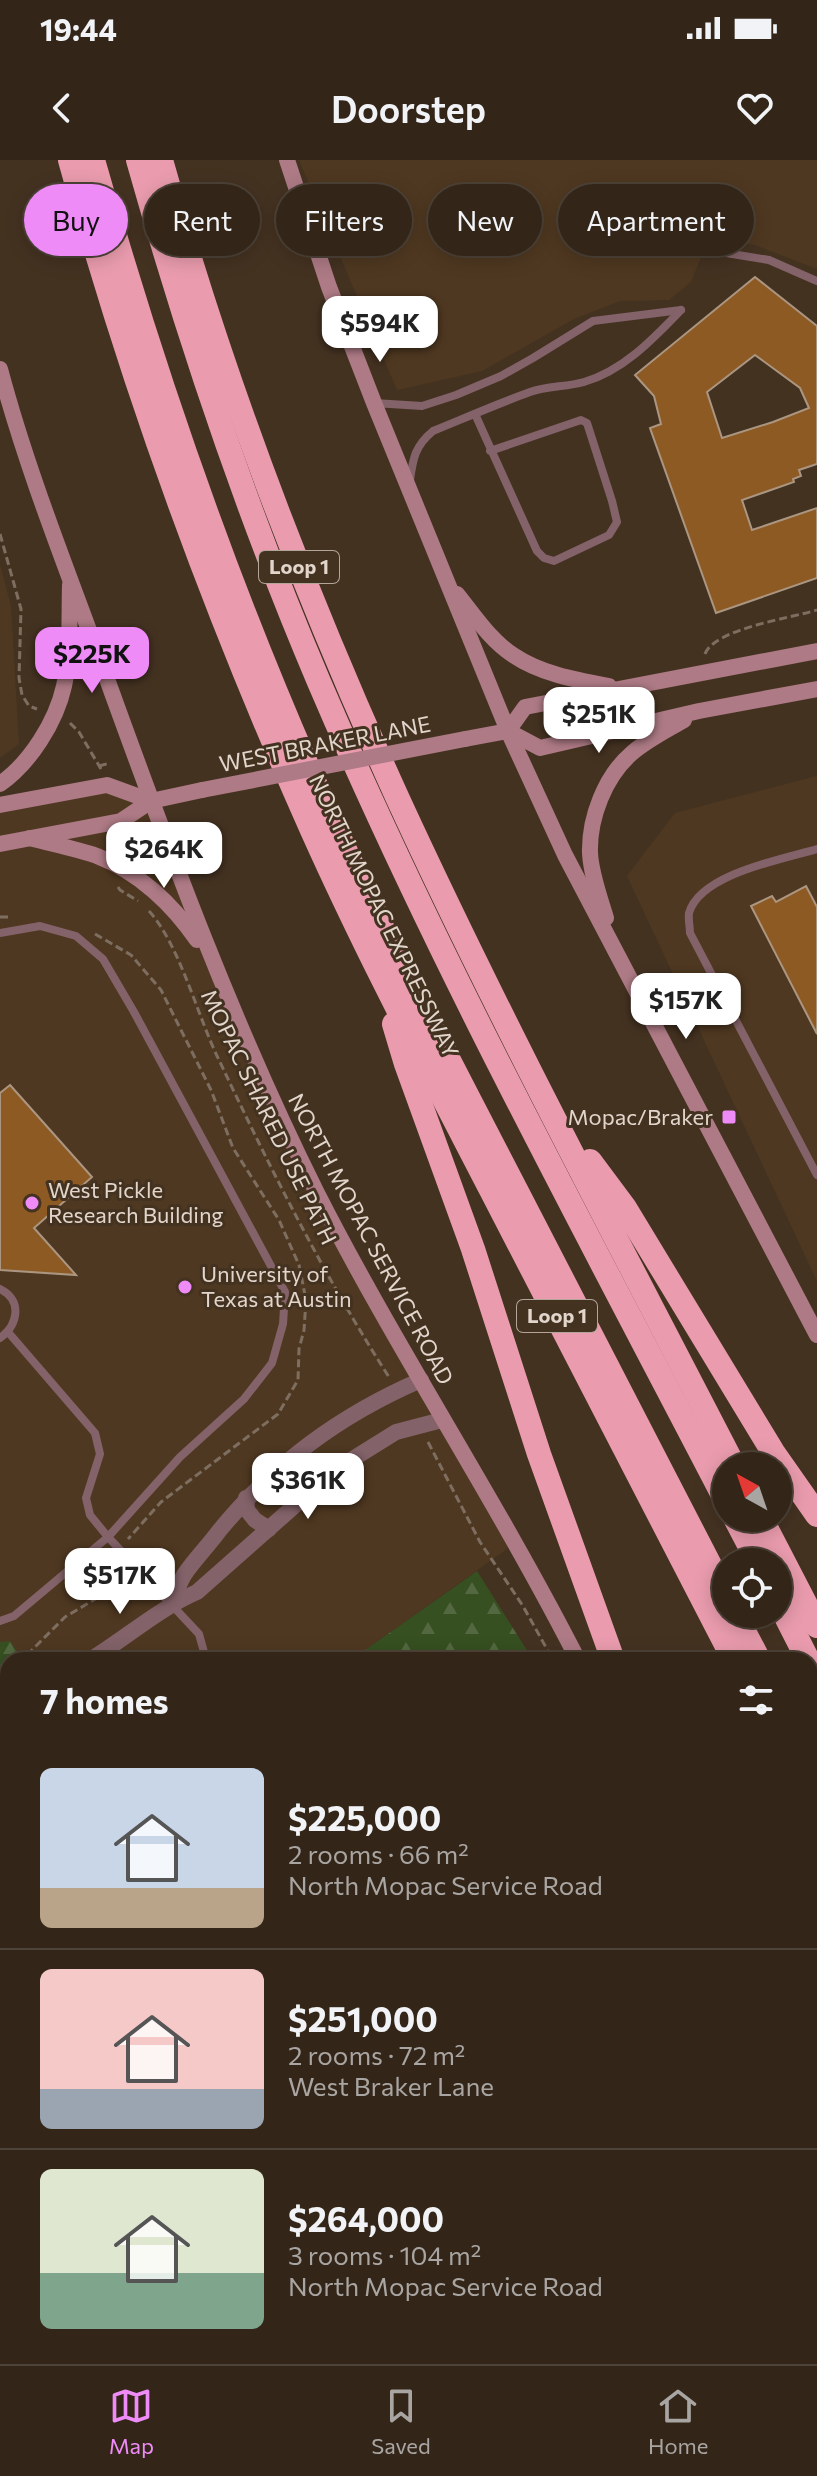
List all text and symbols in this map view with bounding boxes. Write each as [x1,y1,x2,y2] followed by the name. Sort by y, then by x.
[40,10,117,47] text: 19:44
[40,86,84,130] icon: back
[331,86,486,130] text: Doorstep
[733,86,777,130] icon: heart
[24,184,128,256] chip: Buy
[144,184,260,256] chip: Rent
[276,184,412,256] chip: Filters
[428,184,542,256] chip: New
[558,184,754,256] chip: Apartment
[324,296,436,364] pin: $594K
[340,306,420,337] text: $594K
[259,551,339,583] road number: Loop 1
[36,627,148,695] pin: $225K
[53,637,131,668] text: $225K
[543,687,655,755] pin: $251K
[562,697,636,728] text: $251K
[217,710,433,777] street label: WEST BRAKER LANE
[304,770,465,1062] street label: NORTH MOPAC EXPRESSWAY
[108,822,220,890] pin: $264K
[124,832,204,863] text: $264K
[630,973,742,1041] pin: $157K
[649,983,723,1014] text: $157K
[196,985,343,1249] street label: MOPAC SHARED USE PATH
[283,1089,460,1389] street label: NORTH MOPAC SERVICE ROAD
[568,1103,713,1130] place label: Mopac/Braker
[720,1108,738,1126] marker: Mopac/Braker
[48,1176,224,1228] place label: West Pickle Research Building
[23,1194,41,1212] marker: West Pickle Research Building
[201,1260,352,1312] place label: University of Texas at Austin
[176,1278,194,1296] marker: University of Texas at Austin
[517,1300,597,1332] road number: Loop 1
[712,1452,792,1532] north arrow
[712,1452,792,1628] map controls
[252,1453,364,1521] pin: $361K
[270,1463,346,1494] text: $361K
[64,1548,176,1616] pin: $517K
[712,1548,792,1628] button: locate
[83,1558,157,1589] text: $517K
[734,1678,778,1722] icon: filters
[40,1679,169,1721] text: 7 homes
[288,1796,441,1838] text: $225,000
[104,1800,200,1896] icon: home
[288,1838,469,1869] text: 2 rooms · 66 m²
[288,1869,603,1900] text: North Mopac Service Road
[288,1997,438,2039] text: $251,000
[104,2001,200,2097] icon: home
[288,2039,465,2070] text: 2 rooms · 72 m²
[288,2070,494,2101] text: West Braker Lane
[288,2197,444,2239] text: $264,000
[104,2201,200,2297] icon: home
[288,2239,481,2270] text: 3 rooms · 104 m²
[288,2270,603,2301] text: North Mopac Service Road
[109,2384,154,2459] tab: Map
[371,2384,431,2459] tab: Saved
[648,2384,708,2459] tab: Home

